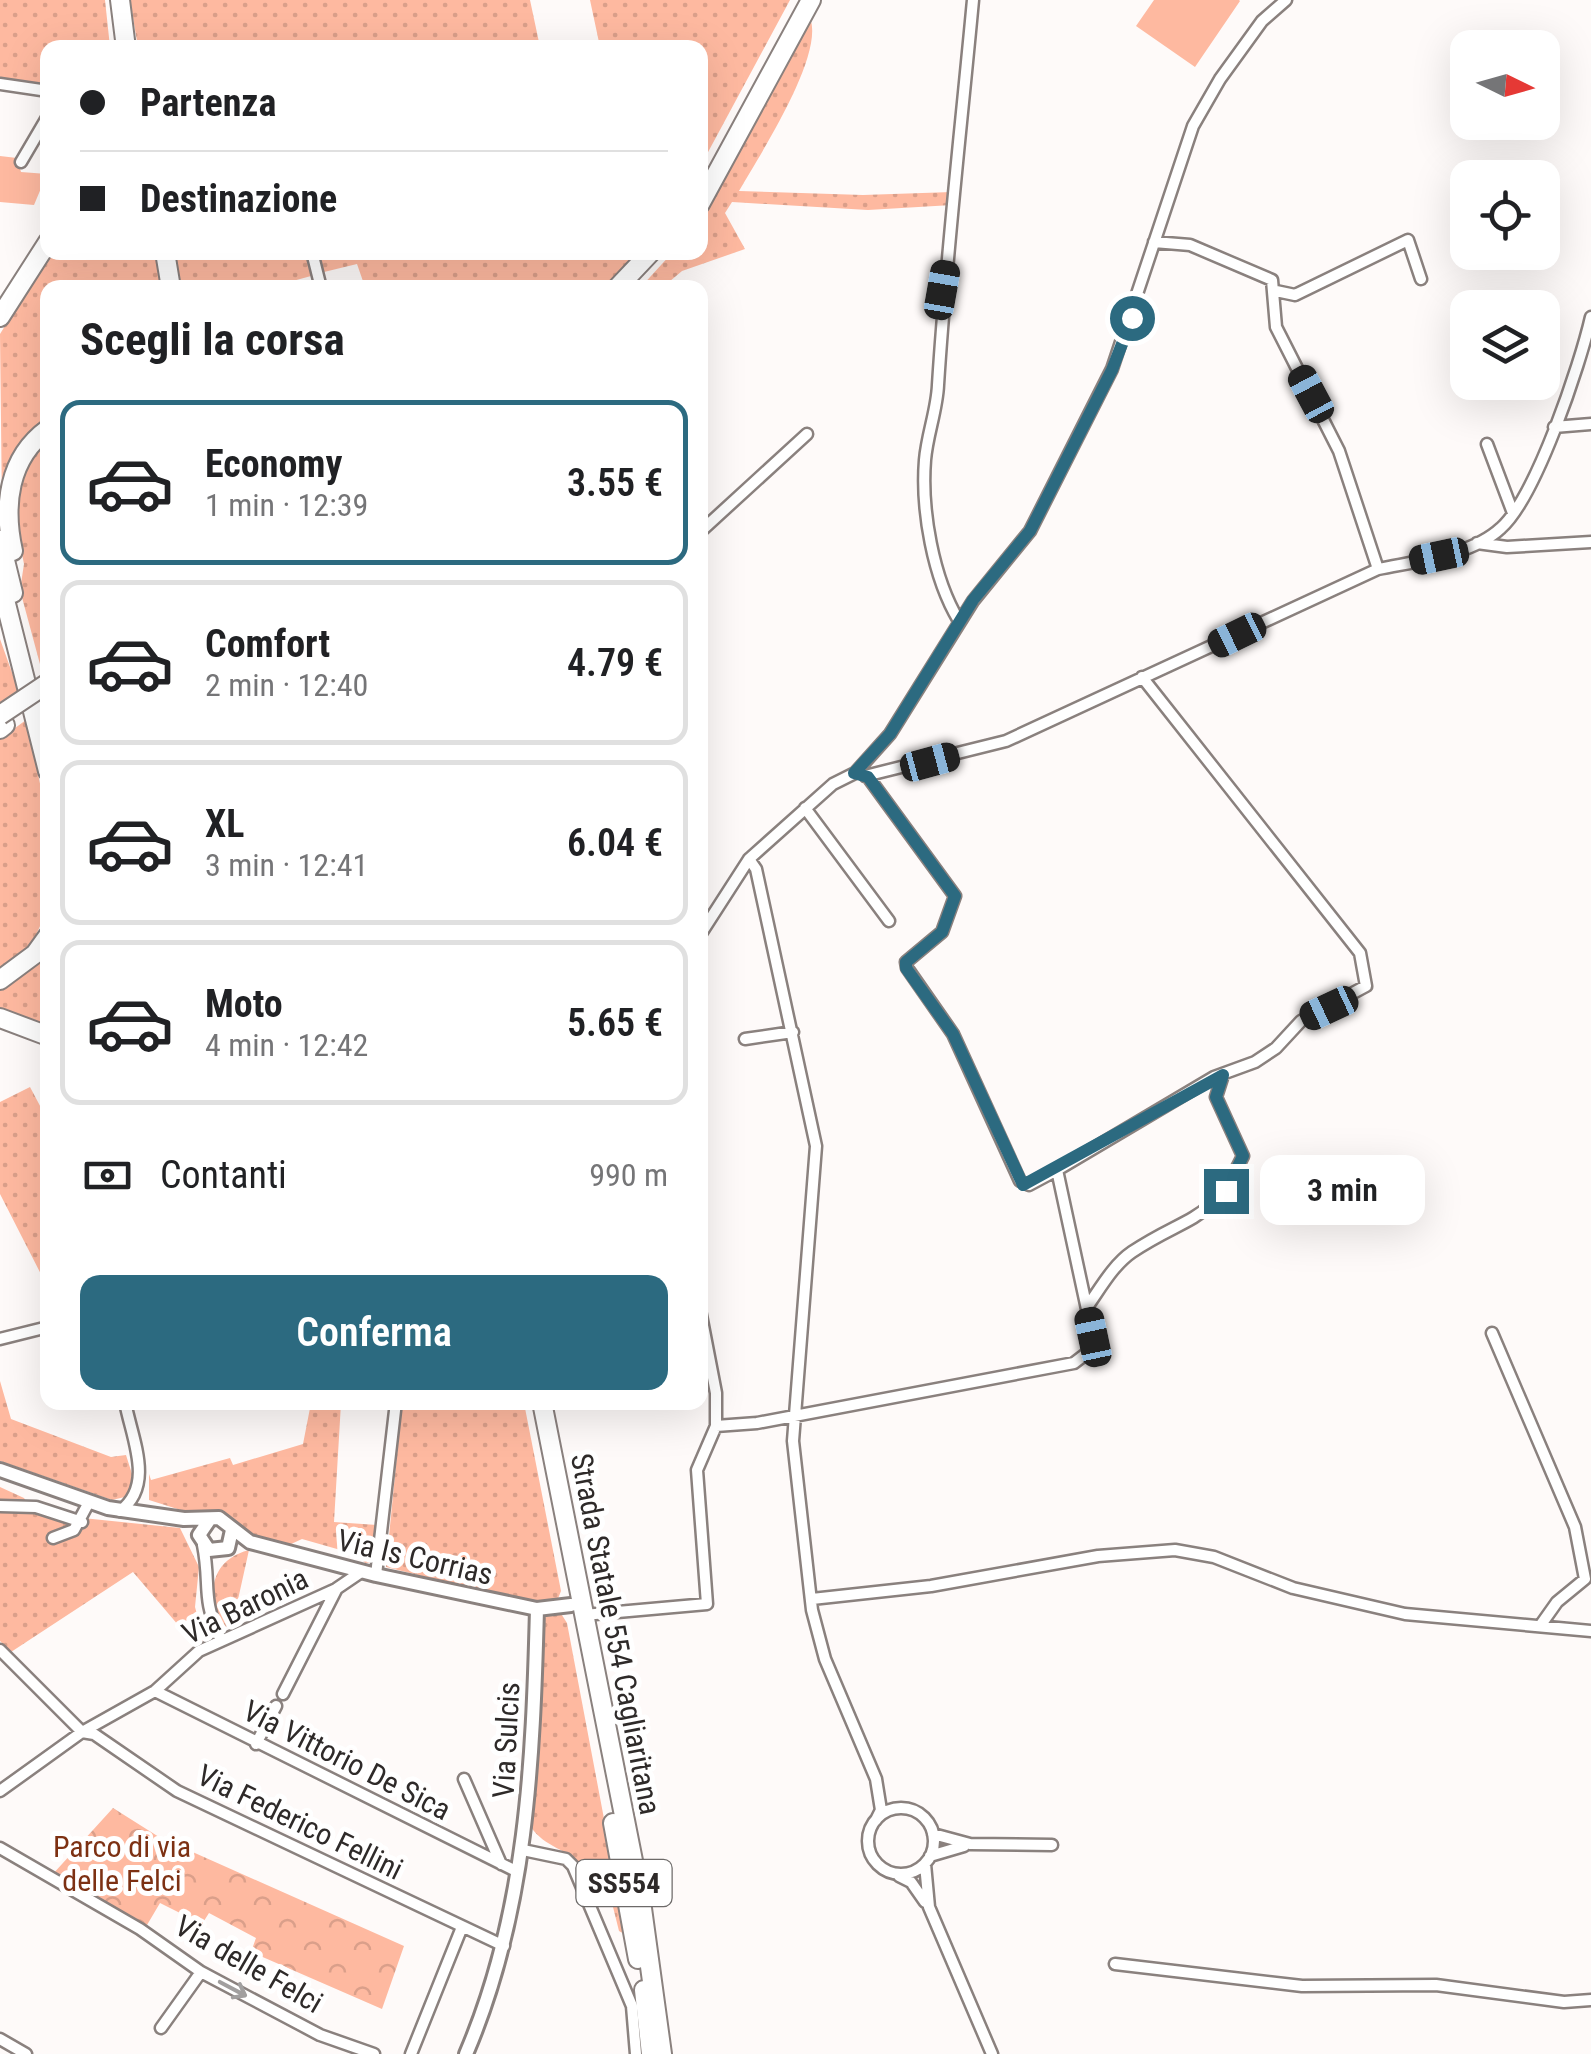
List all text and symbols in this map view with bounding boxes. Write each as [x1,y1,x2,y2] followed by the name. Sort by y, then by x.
[1450,30,1560,140] north arrow
[1450,30,1560,400] map controls
[140,81,276,125] text: Partenza
[1450,160,1560,270] button: locate
[140,177,337,221] text: Destinazione
[922,258,962,322] car
[1450,290,1560,400] button: layers
[1110,296,1155,341] route start
[80,313,345,366] text: Scegli la corsa
[1284,360,1338,428] car
[85,438,175,528] icon: car
[205,442,342,486] text: Economy
[567,461,663,505] text: 3.55 €
[205,486,368,524] text: 1 min · 12:39
[1407,535,1471,577] car
[1203,608,1271,662] car
[85,618,175,708] icon: car
[205,622,330,666] text: Comfort
[567,641,663,685] text: 4.79 €
[205,666,368,704] text: 2 min · 12:40
[897,740,963,784] car
[85,798,175,888] icon: car
[205,802,244,846] text: XL
[567,821,663,865] text: 6.04 €
[205,846,368,884] text: 3 min · 12:41
[85,978,175,1068] icon: car
[205,982,283,1026] text: Moto
[1295,982,1363,1034] car
[567,1001,663,1045] text: 5.65 €
[205,1026,368,1064] text: 4 min · 12:42
[80,1148,135,1203] icon: cash
[160,1153,287,1197] text: Contanti
[589,1156,668,1194] text: 990 m
[1261,1156,1426,1226] callout: 3 min
[1204,1169,1249,1214] route end
[1307,1171,1378,1209] text: 3 min
[80,1275,668,1390] button: Conferma
[1072,1305,1114,1369] car
[564,1450,668,1818] street label: Strada Statale 554 Cagliaritana
[334,1522,496,1592] street label: Via Is Corrias
[176,1561,314,1651] street label: Via Baronia
[485,1681,527,1799] street label: Via Sulcis
[238,1693,456,1827] street label: Via Vittorio De Sica
[192,1757,408,1887] street label: Via Federico Fellini
[53,1829,191,1898] park label: Parco di via delle Felci
[576,1860,672,1906] road number: SS554
[169,1908,329,2020] street label: Via delle Felci
[217,1980,247,1999] one-way arrow

